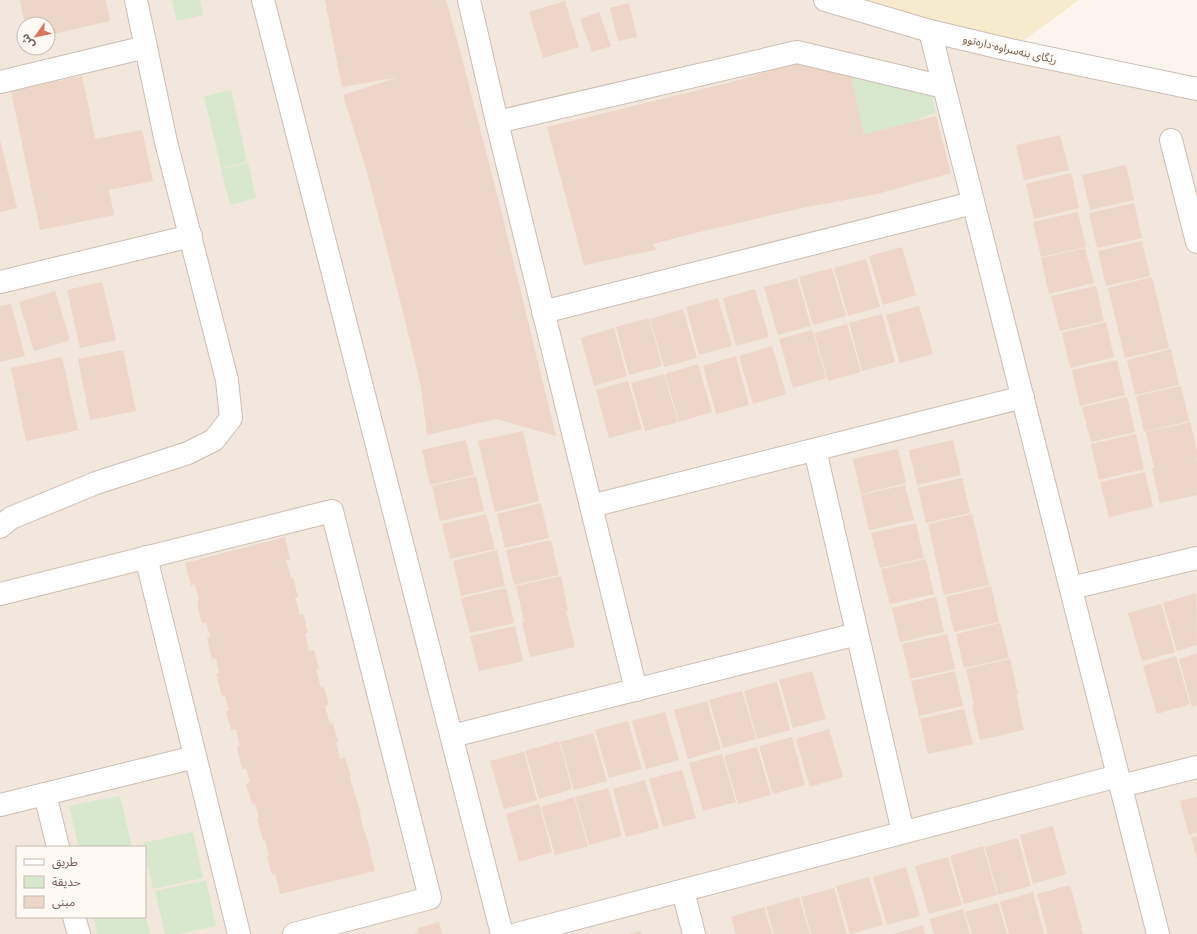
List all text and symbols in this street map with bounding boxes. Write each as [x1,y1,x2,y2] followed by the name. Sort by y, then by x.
[16,16,56,56] north arrow
[18,31,38,51] text: ش
[962,32,1058,67] street label: رێگای بنەسراوە-دارەتوو
[16,846,146,918] legend
[52,855,78,870] text: طريق
[52,875,81,889] text: حديقة
[52,895,75,909] text: مبنى

